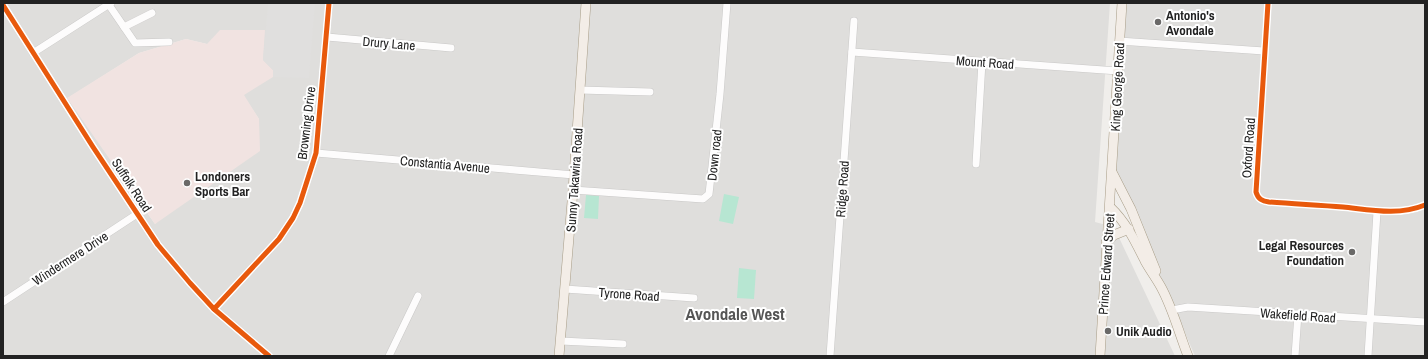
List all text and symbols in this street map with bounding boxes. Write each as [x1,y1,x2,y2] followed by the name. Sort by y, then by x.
[1166,7,1215,39] place label: Antonio's Avondale
[1153,17,1163,27] marker: Antonio's Avondale
[362,33,416,54] street label: Drury Lane
[1107,42,1128,132] street label: King George Road
[955,52,1015,73] street label: Mount Road
[294,85,319,161] street label: Browning Drive
[1238,117,1259,179] street label: Oxford Road
[562,127,587,233] street label: Sunny Takawira Road
[703,128,726,182] street label: Down road
[399,152,491,177] street label: Constantia Avenue
[108,155,155,215] street label: Suffolk Road
[832,160,853,218] street label: Ridge Road
[195,168,250,200] place label: Londoners Sports Bar
[182,178,192,188] marker: Londoners Sports Bar
[1094,213,1119,315] street label: Prince Edward Street
[29,228,111,289] street label: Windermere Drive
[1259,237,1344,269] place label: Legal Resources Foundation
[1347,247,1357,257] marker: Legal Resources Foundation
[598,284,660,305] street label: Tyrone Road
[685,302,785,325] district label: Avondale West
[1260,304,1336,327] street label: Wakefield Road
[1116,323,1172,340] place label: Unik Audio
[1103,326,1113,336] marker: Unik Audio

